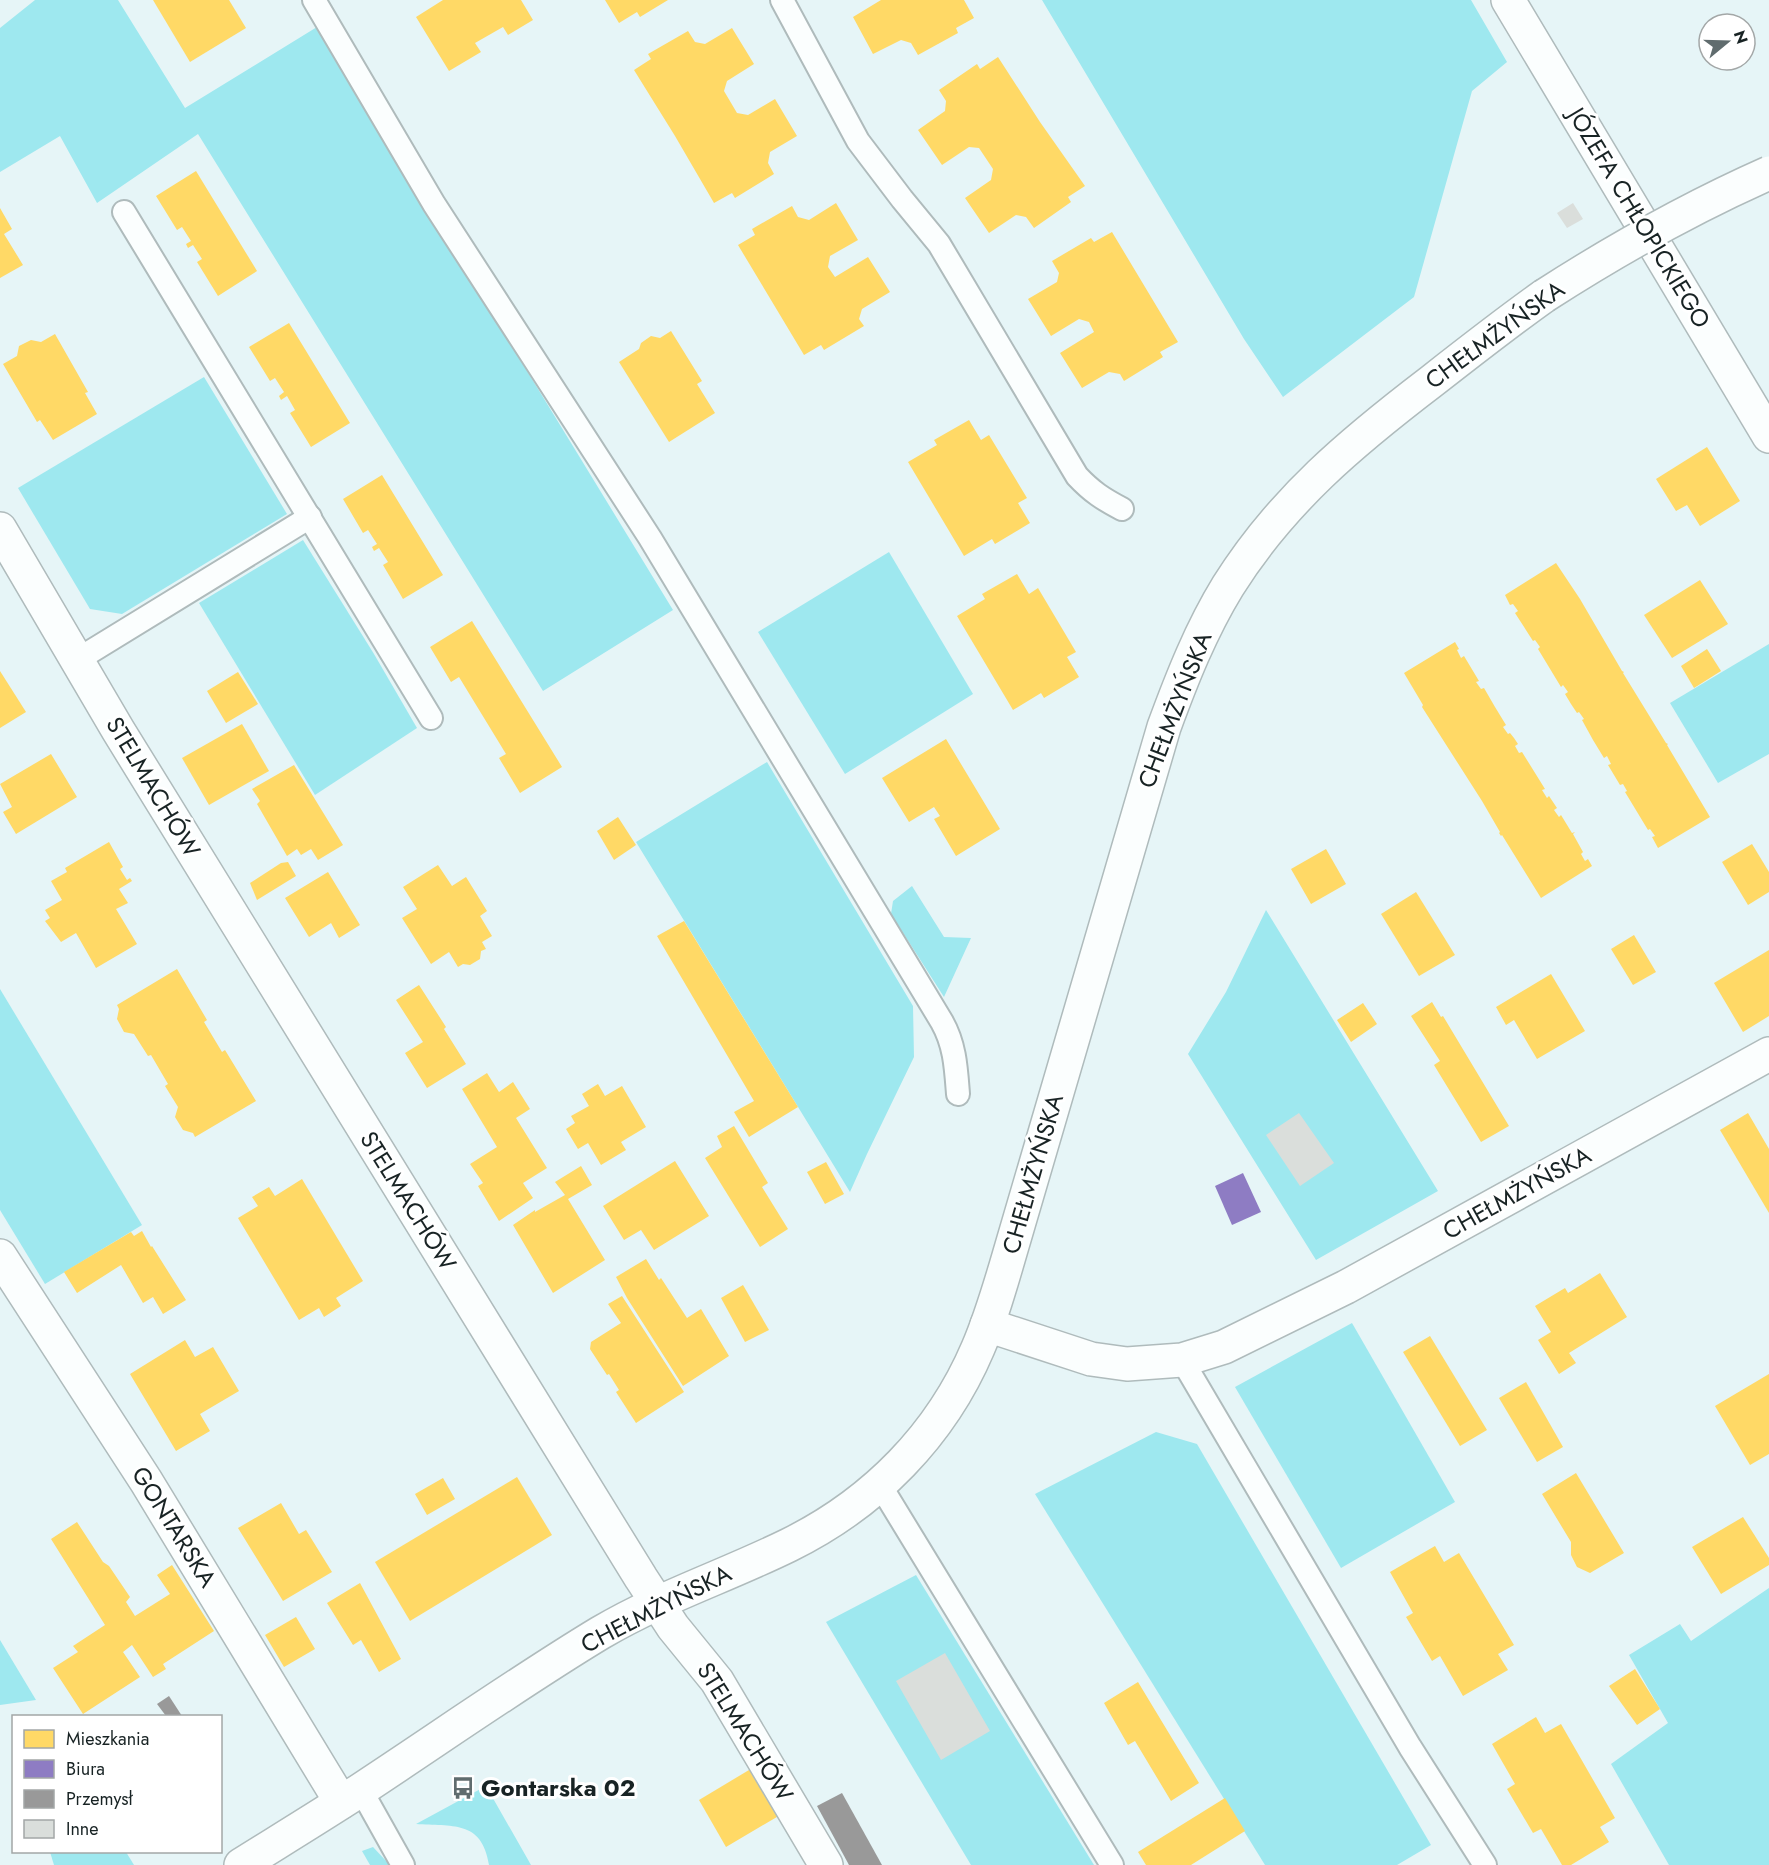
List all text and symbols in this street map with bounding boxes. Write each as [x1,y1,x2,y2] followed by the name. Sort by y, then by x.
[1697,12,1757,72] north arrow
[1728,28,1754,47] text: N
[1558,98,1719,335] street label: JÓZEFA CHŁOPICKIEGO
[1418,272,1572,397] street label: CHEŁMŻYŃSKA
[1129,627,1220,793] street label: CHEŁMŻYŃSKA
[98,710,209,864] street label: STELMACHÓW
[993,1090,1072,1258] street label: CHEŁMŻYŃSKA
[352,1124,465,1277] street label: STELMACHÓW
[1436,1137,1597,1248] street label: CHEŁMŻYŃSKA
[123,1459,226,1594] street label: GONTARSKA
[574,1555,737,1662] street label: CHEŁMŻYŃSKA
[689,1655,802,1808] street label: STELMACHÓW
[12,1715,222,1853] legend
[66,1726,149,1752] text: Mieszkania
[66,1756,105,1782] text: Biura
[481,1770,636,1805] place label: Gontarska 02
[450,1775,476,1801] bus stop icon: Gontarska 02
[66,1786,134,1812] text: Przemysł
[66,1816,99,1842] text: Inne

